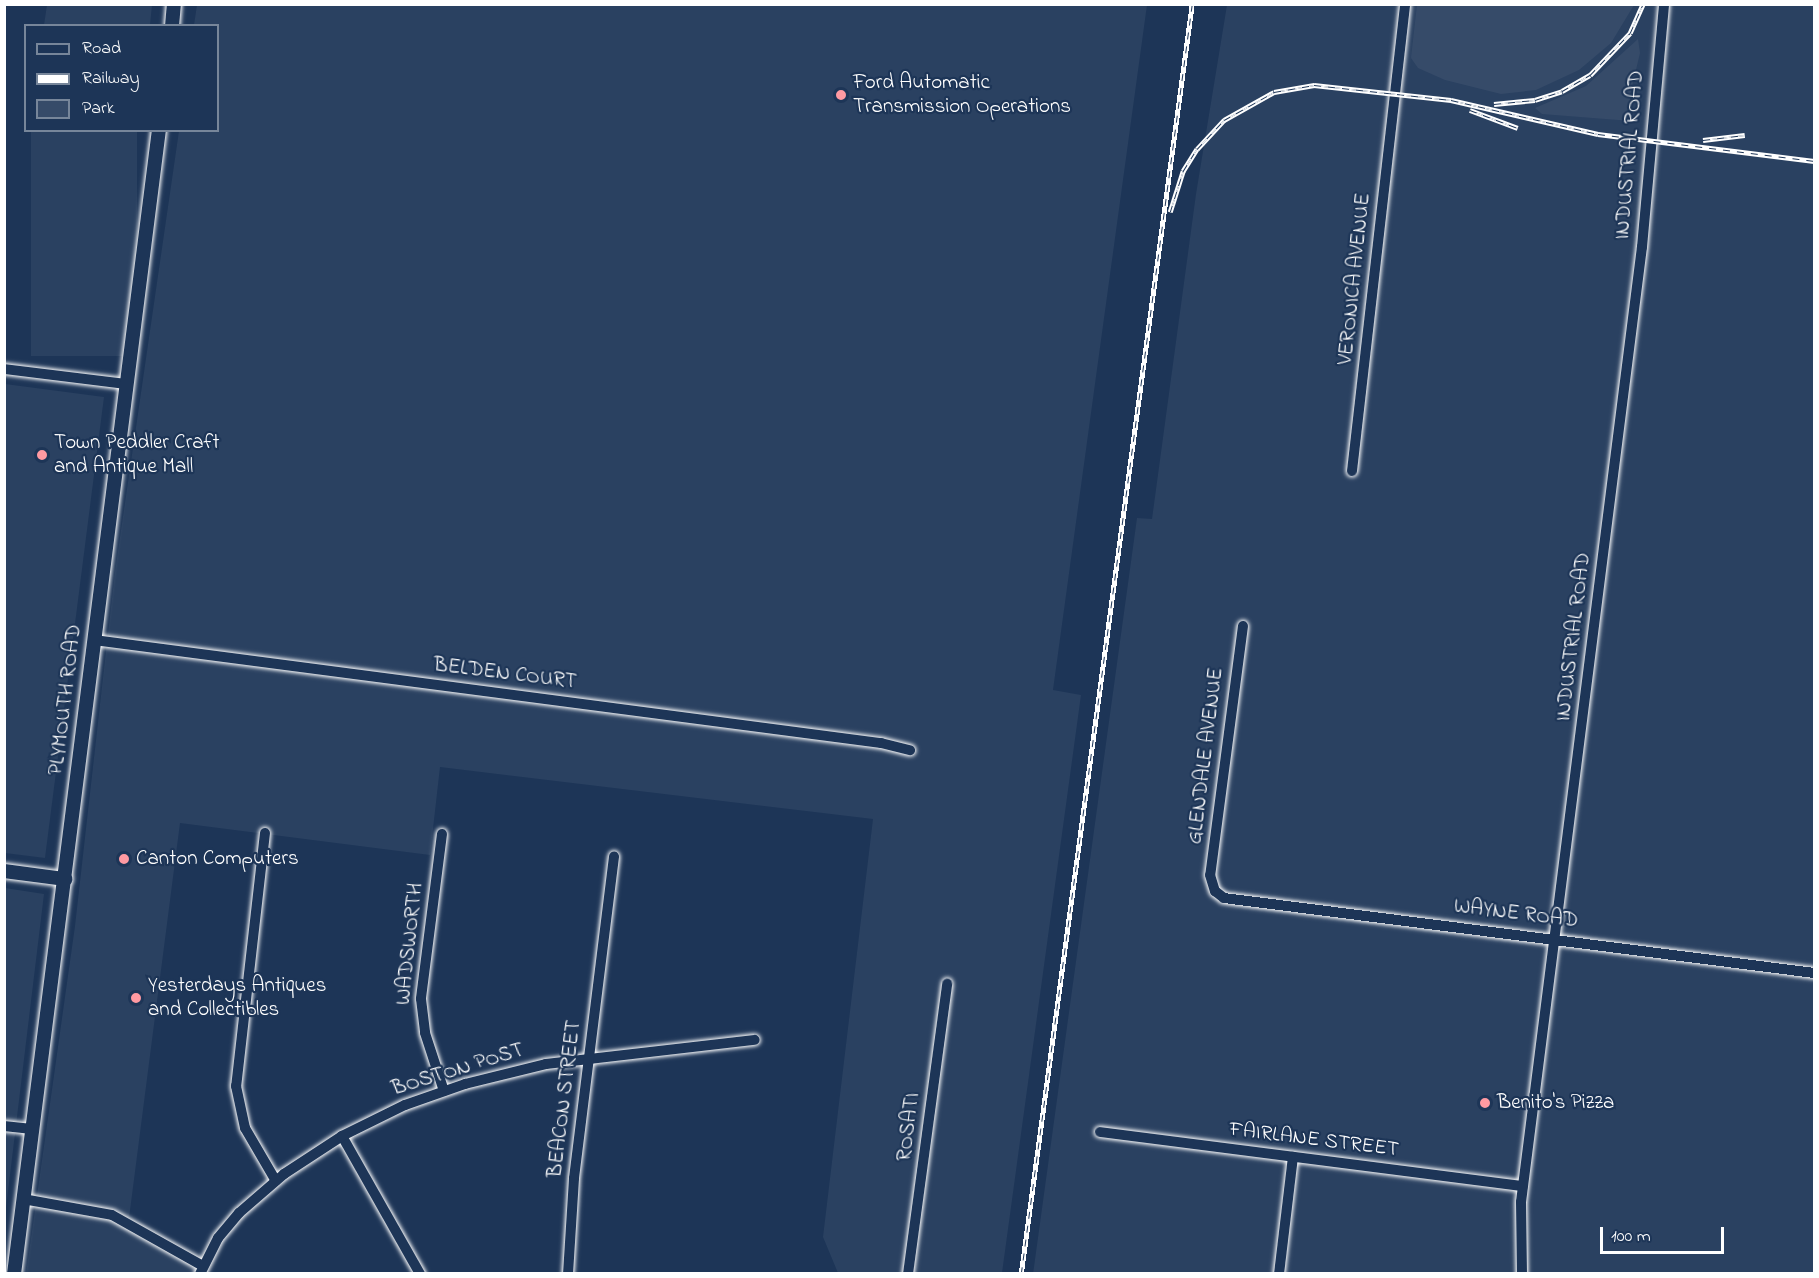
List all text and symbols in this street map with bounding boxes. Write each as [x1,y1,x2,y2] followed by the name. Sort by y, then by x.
[24,24,219,132] legend
[82,36,121,62] text: Road
[82,66,139,92] text: Railway
[1610,69,1650,241] street label: INDUSTRIAL ROAD
[853,70,1071,120] place label: Ford Automatic Transmission Operations
[834,88,848,102] marker: Ford Automatic Transmission Operations
[82,96,115,122] text: Park
[1333,192,1377,366] street label: VERONICA AVENUE
[54,430,219,480] place label: Town Peddler Craft and Antique Mall
[35,448,49,462] marker: Town Peddler Craft and Antique Mall
[1551,551,1597,723] street label: INDUSTRIAL ROAD
[44,623,88,777] street label: PLYMOUTH ROAD
[432,653,578,695] street label: BELDEN COURT
[1183,666,1229,846] street label: GLENDALE AVENUE
[136,846,299,872] place label: Canton Computers
[117,852,131,866] marker: Canton Computers
[391,882,429,1006] street label: WADSWORTH
[1452,894,1580,934] street label: WAYNE ROAD
[148,973,326,1023] place label: Yesterdays Antiques and Collectibles
[129,991,143,1005] marker: Yesterdays Antiques and Collectibles
[543,1019,587,1179] street label: BEACON STREET
[389,1038,527,1102] street label: BOSTON POST
[1497,1090,1614,1116] place label: Benito's Pizza
[892,1091,926,1163] street label: ROSATI
[1478,1096,1492,1110] marker: Benito's Pizza
[1228,1117,1400,1163] street label: FAIRLANE STREET
[1603,1215,1728,1253] scale bar
[1611,1224,1651,1250] text: 100 m

